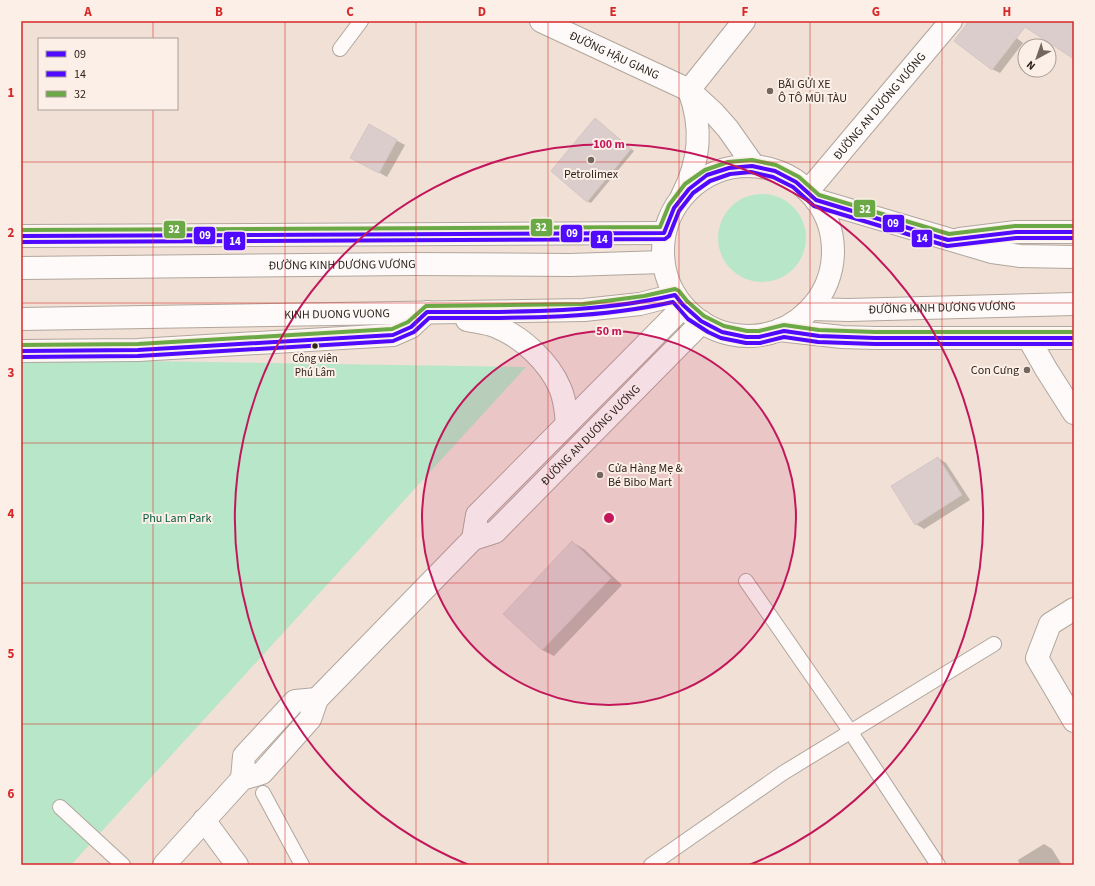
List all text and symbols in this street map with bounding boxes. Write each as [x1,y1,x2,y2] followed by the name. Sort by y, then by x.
[83,3,92,21] text: A
[215,3,223,21] text: B
[346,3,354,21] text: C
[478,3,486,21] text: D
[609,3,617,21] text: E
[742,3,749,21] text: F
[872,3,880,21] text: G
[1003,3,1011,21] text: H
[567,27,662,84] street label: ĐƯỜNG HẬU GIANG
[38,38,178,110] legend
[1017,38,1057,78] north arrow
[74,46,86,63] text: 09
[829,49,930,163] street label: ĐƯỜNG AN DƯƠNG VƯƠNG
[1023,57,1039,73] text: N
[74,66,86,83] text: 14
[778,76,847,107] place label: BÃI GỬI XE Ô TÔ MŨI TÀU
[8,84,15,102] text: 1
[74,86,86,103] text: 32
[765,86,775,96] marker: BÃI GỬI XE Ô TÔ MŨI TÀU
[593,136,625,153] text: 100 m
[586,155,596,165] marker: Petrolimex
[564,166,619,183] place label: Petrolimex
[853,199,876,218] line badge: 32
[859,202,871,217] text: 32
[882,214,905,233] line badge: 09
[887,216,899,231] text: 09
[530,218,553,237] line badge: 32
[163,220,186,239] line badge: 32
[535,220,547,235] text: 32
[168,222,180,237] text: 32
[8,224,15,242] text: 2
[560,224,583,243] line badge: 09
[193,226,216,245] line badge: 09
[566,226,578,241] text: 09
[199,228,211,243] text: 09
[911,229,933,248] line badge: 14
[590,230,613,249] line badge: 14
[223,231,246,251] line badge: 14
[916,231,928,246] text: 14
[596,232,608,247] text: 14
[229,234,241,249] text: 14
[268,255,416,274] street label: ĐƯỜNG KINH DƯƠNG VƯƠNG
[868,297,1016,318] street label: ĐƯỜNG KINH DƯƠNG VƯƠNG
[284,305,390,323] street label: KINH DUONG VUONG
[596,323,622,340] text: 50 m
[310,341,320,351] marker: Công viên Phú Lâm
[292,351,338,380] place label: Công viên Phú Lâm
[971,362,1019,379] place label: Con Cưng
[8,364,15,382] text: 3
[1022,365,1032,375] marker: Con Cưng
[537,381,644,489] street label: ĐƯỜNG AN DƯƠNG VƯƠNG
[608,460,684,491] place label: Cửa Hàng Mẹ & Bé Bibo Mart
[595,470,605,480] marker: Cửa Hàng Mẹ & Bé Bibo Mart
[8,505,15,523] text: 4
[143,510,212,527] park label: Phu Lam Park
[602,511,616,525] centre of rings
[8,645,15,663] text: 5
[8,785,15,803] text: 6

